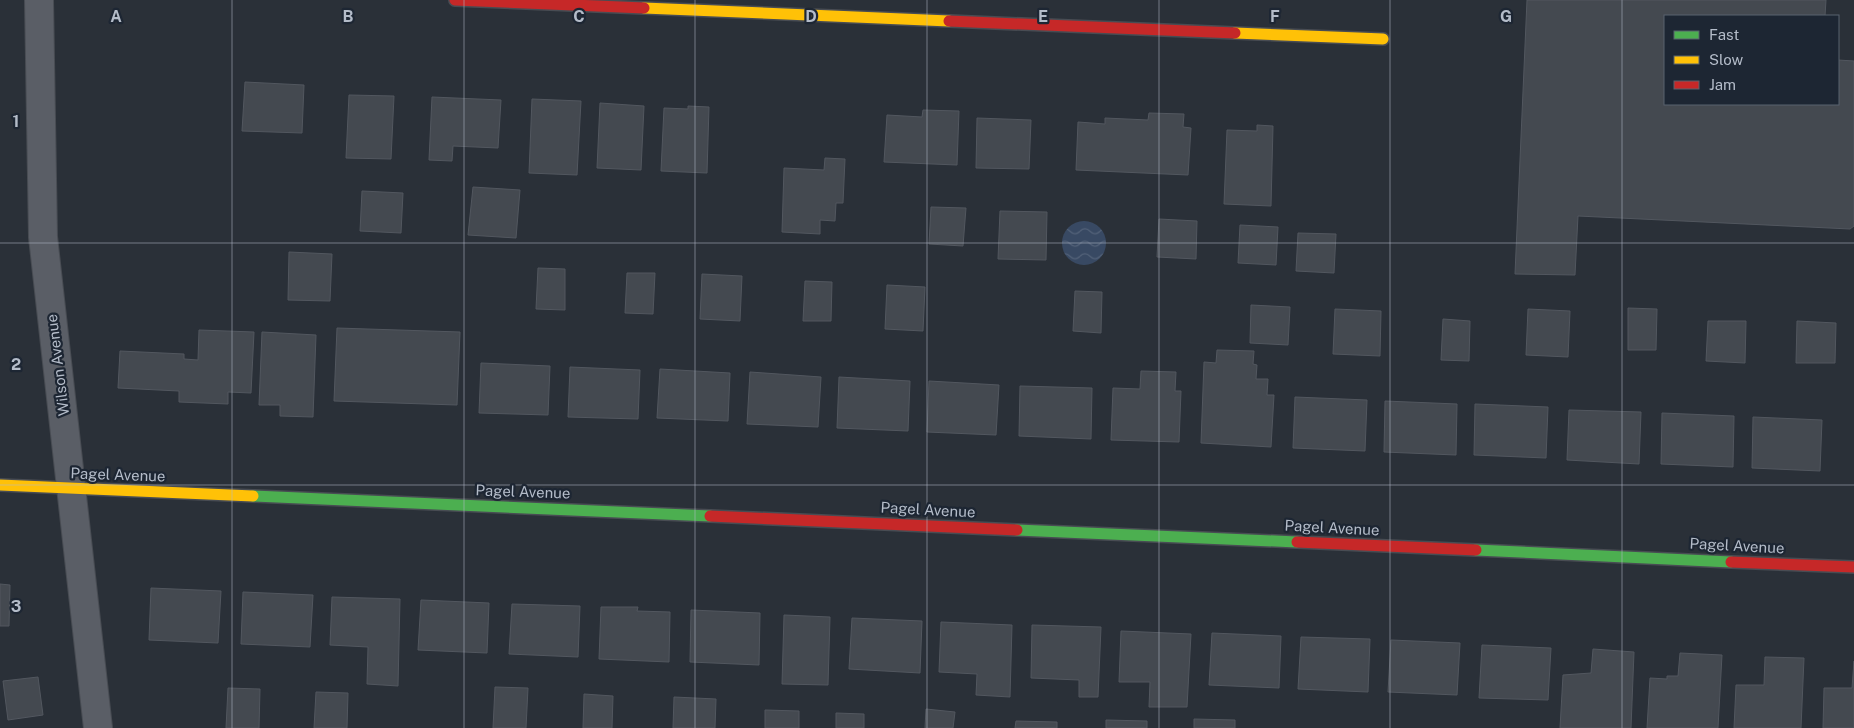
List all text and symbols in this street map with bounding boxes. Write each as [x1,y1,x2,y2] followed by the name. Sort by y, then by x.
[110,7,122,26] text: A
[343,7,354,26] text: B
[573,7,585,26] text: C
[805,7,817,26] text: D
[1038,7,1048,26] text: E
[1270,7,1280,26] text: F
[1500,7,1512,26] text: G
[1664,15,1839,105] legend
[1709,26,1739,43] text: Fast
[1709,51,1744,68] text: Slow
[1709,76,1736,93] text: Jam
[13,112,19,131] text: 1
[43,313,72,417] street label: Wilson Avenue
[11,355,21,374] text: 2
[70,464,166,485] street label: Pagel Avenue
[475,481,571,502] street label: Pagel Avenue
[880,499,976,520] street label: Pagel Avenue
[1284,517,1380,538] street label: Pagel Avenue
[1689,535,1785,556] street label: Pagel Avenue
[11,597,21,616] text: 3

